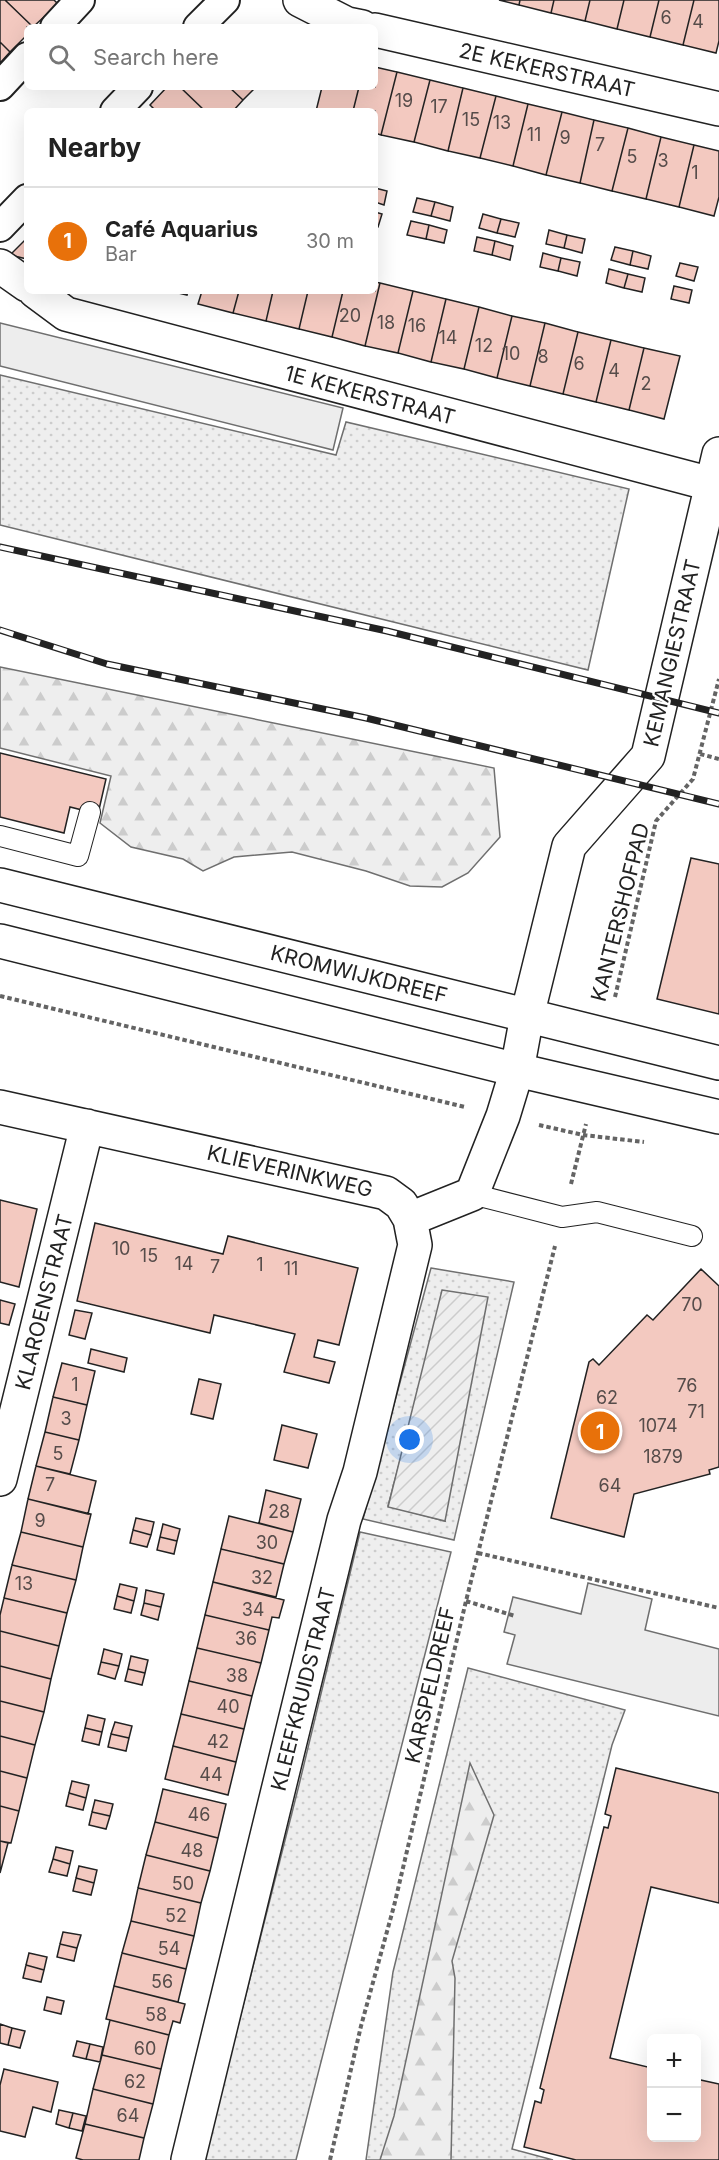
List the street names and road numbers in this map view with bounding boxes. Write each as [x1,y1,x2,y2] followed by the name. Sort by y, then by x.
[457,38,637,102] street label: 2E KEKERSTRAAT
[282,360,458,430] street label: 1E KEKERSTRAAT
[638,557,706,749] street label: KEMANGIESTRAAT
[586,820,654,1004] street label: KANTERSHOFPAD
[268,940,450,1008] street label: KROMWIJKDREEF
[205,1140,375,1202] street label: KLIEVERINKWEG
[10,1212,78,1392] street label: KLAROENSTRAAT
[266,1584,340,1794] street label: KLEEFKRUIDSTRAAT
[400,1604,460,1766] street label: KARSPELDREEF

